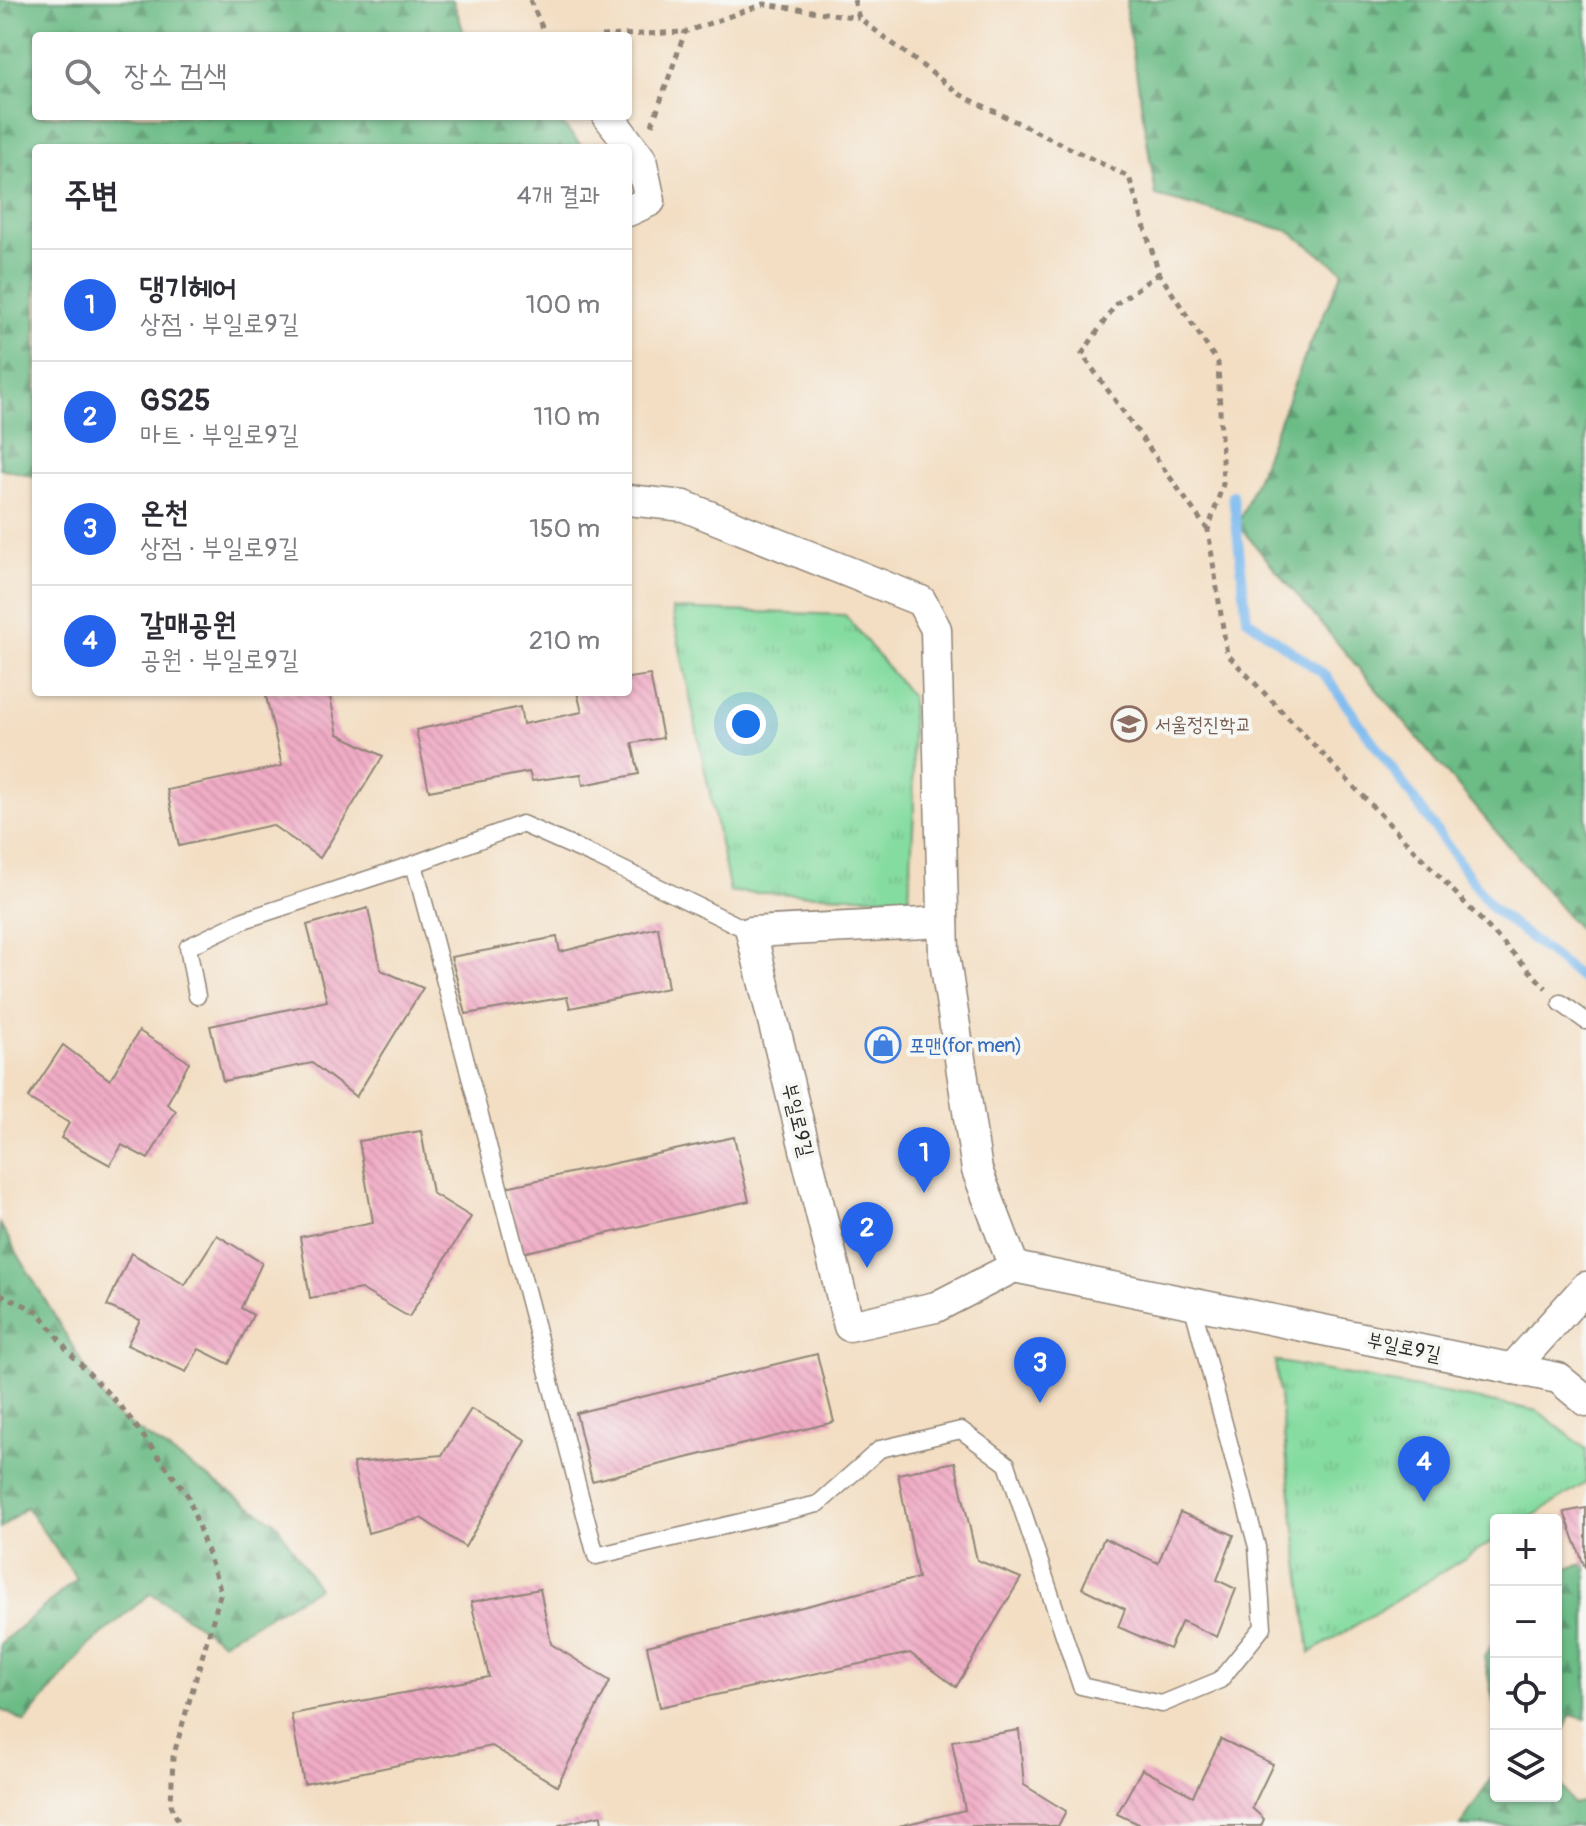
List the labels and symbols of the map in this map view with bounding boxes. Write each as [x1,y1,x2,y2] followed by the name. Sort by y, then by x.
[726,704,766,744] your location
[1110,705,1148,743] school or university icon: 서울정진학교
[1155,712,1252,737] place label: 서울정진학교
[864,1026,902,1064] shop icon: 포맨(for men)
[909,1033,1022,1058] place label: 포맨(for men)
[777,1081,819,1159] street label: 부일로9길
[898,1127,950,1193] pin: 1
[841,1202,893,1268] pin: 2
[1365,1327,1443,1367] street label: 부일로9길
[1014,1337,1066,1403] pin: 3
[1398,1436,1450,1502] pin: 4

